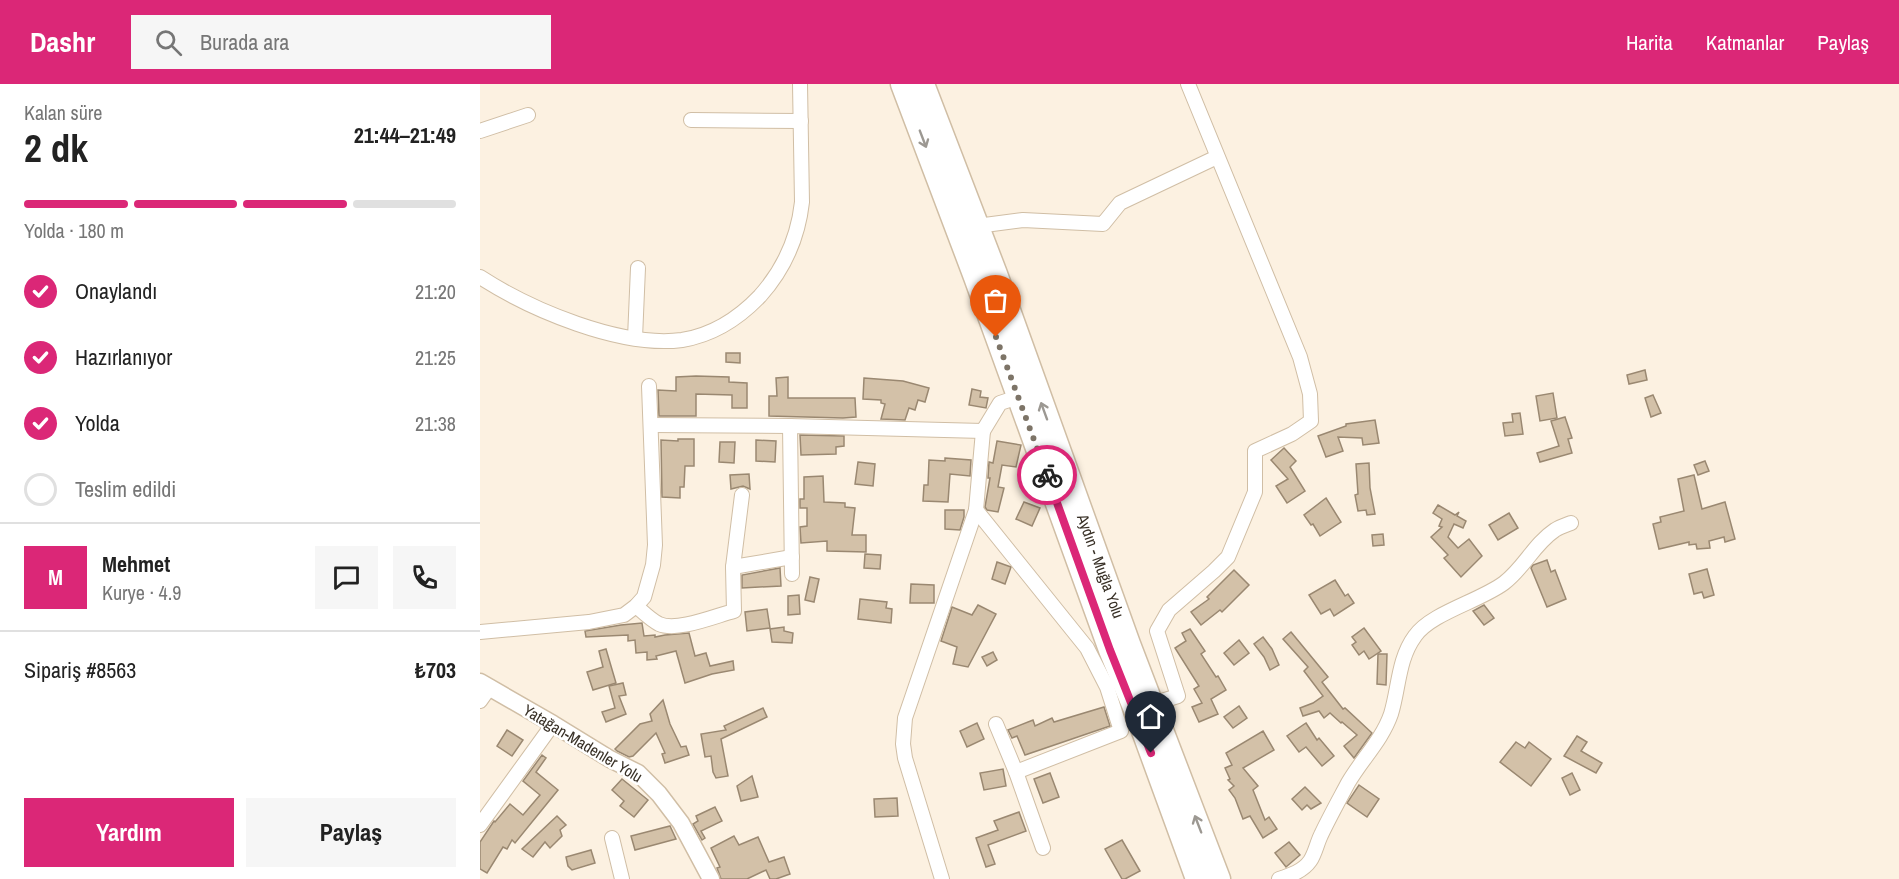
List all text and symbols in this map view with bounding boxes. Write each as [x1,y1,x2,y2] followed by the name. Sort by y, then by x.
[131,15,551,69] search box
[30,23,95,61] text: Dashr
[152,26,185,59] icon: search
[200,27,289,57] text: Burada ara
[1626,28,1673,57] text: Harita
[1706,28,1784,57] text: Katmanlar
[1817,28,1869,57] text: Paylaş
[24,99,102,126] text: Kalan süre
[354,120,456,150] text: 21:44–21:49
[24,122,88,174] text: 2 dk
[918,129,929,148] one-way arrow
[24,217,124,244] text: Yolda · 180 m
[24,275,57,308] icon: check
[970,275,1021,337] pin
[75,276,157,306] text: Onaylandı
[415,278,456,305] text: 21:20
[979,284,1012,317] icon: bag
[24,341,57,374] icon: check
[75,342,172,372] text: Hazırlanıyor
[415,344,456,371] text: 21:25
[1038,402,1049,421] one-way arrow
[24,407,57,440] icon: check
[75,408,120,438] text: Yolda
[415,410,456,437] text: 21:38
[1017,445,1077,505] courier
[1031,459,1064,492] icon: bike
[75,474,176,504] text: Teslim edildi
[1072,510,1130,621] street label: Aydın - Muğla Yolu
[315,546,378,609] button: chat
[393,546,456,609] button: phone
[102,549,170,579] text: Mehmet
[48,562,63,592] text: M
[102,579,181,606] text: Kurye · 4.9
[24,655,136,685] text: Sipariş #8563
[415,655,456,685] text: ₺703
[1125,691,1176,753] pin
[519,699,647,787] street label: Yatağan-Madenler Yolu
[1134,700,1167,733] icon: home
[24,798,234,867] button: Yardım
[246,798,456,867] button: Paylaş
[1192,816,1203,834] one-way arrow

